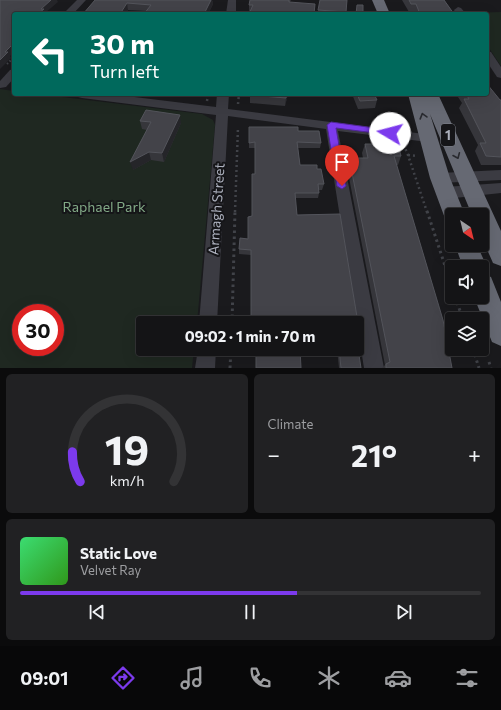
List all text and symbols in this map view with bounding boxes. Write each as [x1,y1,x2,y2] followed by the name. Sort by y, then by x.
[90,26,155,60] text: 30 m
[24,28,76,80] icon: left
[90,60,159,82] text: Turn left
[369,112,411,154] position arrow
[419,113,428,120] one-way arrow
[441,124,455,146] road number: 1
[325,145,359,186] pin
[331,151,353,173] icon: arrive
[452,152,460,159] one-way arrow
[204,162,228,256] street label: Armagh Street
[62,198,146,215] park label: Raphael Park
[445,208,489,252] north arrow
[445,208,489,356] map controls
[445,260,489,304] button: sound
[12,304,64,356] speed limit sign: 30
[445,312,489,356] button: layers
[185,327,315,345] text: 09:02 · 1 min · 70 m
[268,416,313,432] text: Climate
[105,422,149,473] text: 19
[351,436,397,473] text: 21°
[268,441,280,468] text: −
[468,441,481,468] text: +
[109,470,144,488] text: km/h
[80,544,157,562] text: Static Love
[80,562,141,578] text: Velvet Ray
[86,601,108,623] icon: previous
[239,601,261,623] icon: pause
[393,601,415,623] icon: next
[109,664,137,692] icon: directions
[178,664,206,692] icon: music
[246,664,274,692] icon: phone
[315,664,343,692] icon: climate
[384,664,412,692] icon: car
[453,664,481,692] icon: filters
[20,667,68,689] text: 09:01

